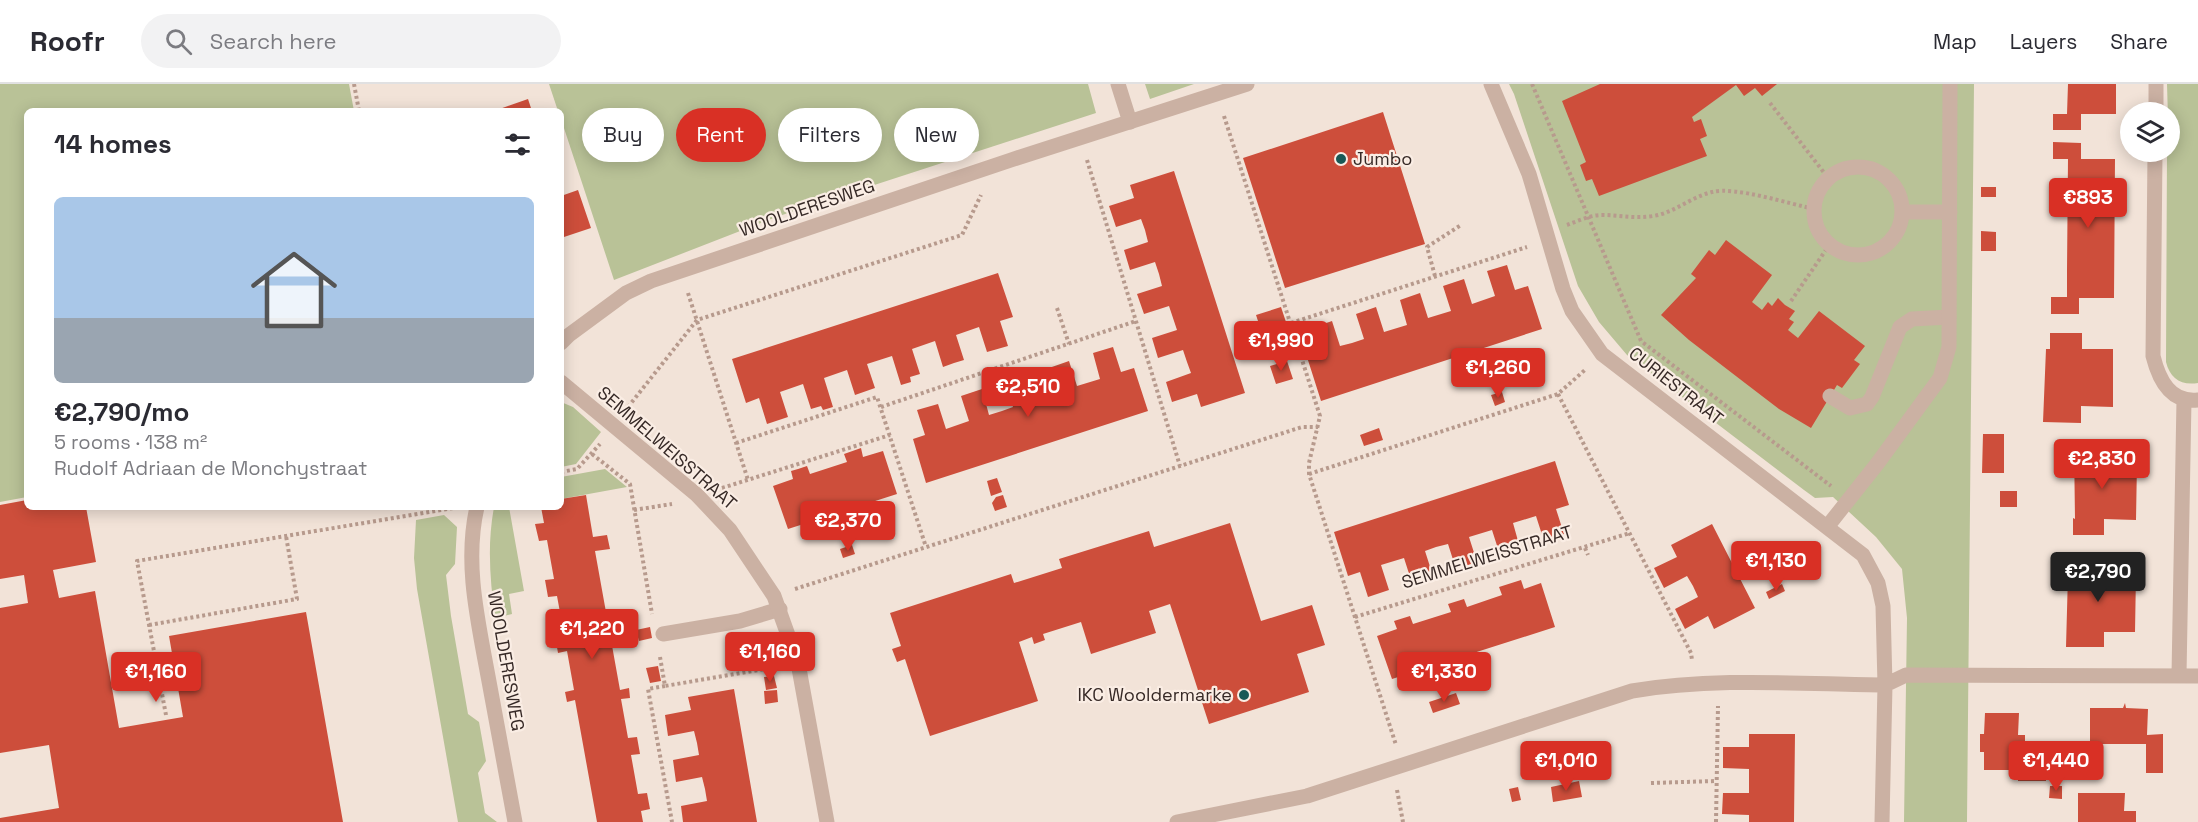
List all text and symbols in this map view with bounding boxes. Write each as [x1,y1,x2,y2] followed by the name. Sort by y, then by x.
[141,14,561,68] search box
[30,23,105,59] text: Roofr
[162,25,195,58] icon: search
[210,27,337,55] text: Search here
[1933,28,1977,55] text: Map
[2010,28,2077,55] text: Layers
[2110,28,2168,55] text: Share
[2120,102,2180,162] map controls
[2120,102,2180,162] button: layers
[582,108,664,162] chip: Buy
[676,108,766,162] chip: Rent
[778,108,882,162] chip: Filters
[894,108,979,162] chip: New
[54,127,172,161] text: 14 homes
[501,128,534,161] icon: filters
[1353,147,1412,170] place label: Jumbo
[1334,152,1348,166] marker: Jumbo
[736,174,878,241] street label: WOOLDERESWEG
[2052,178,2124,229] pin: €893
[2063,184,2113,210] text: €893
[240,236,348,344] icon: home
[1232,321,1330,372] pin: €1,990
[1248,327,1314,353] text: €1,990
[1624,342,1729,430] street label: CURIESTRAAT
[1449,348,1547,399] pin: €1,260
[1465,354,1531,380] text: €1,260
[979,367,1077,418] pin: €2,510
[996,373,1060,399] text: €2,510
[593,381,742,515] street label: SEMMELWEISSTRAAT
[54,395,189,429] text: €2,790/mo
[54,429,207,455] text: 5 rooms · 138 m²
[2053,439,2151,490] pin: €2,830
[2068,445,2136,471] text: €2,830
[54,455,367,481] text: Rudolf Adriaan de Monchystraat
[799,501,897,552] pin: €2,370
[814,507,882,533] text: €2,370
[1399,519,1575,593] street label: SEMMELWEISSTRAAT
[1727,541,1825,592] pin: €1,130
[1745,547,1807,573] text: €1,130
[2049,552,2147,603] pin: €2,790
[2064,558,2132,584] text: €2,790
[483,589,530,733] street label: WOOLDERESWEG
[543,609,641,660] pin: €1,220
[559,615,625,641] text: €1,220
[721,632,819,683] pin: €1,160
[739,638,801,664] text: €1,160
[107,652,205,703] pin: €1,160
[1395,652,1493,703] pin: €1,330
[125,658,187,684] text: €1,160
[1411,658,1477,684] text: €1,330
[1077,683,1232,706] place label: IKC Wooldermarke
[1237,688,1251,702] marker: IKC Wooldermarke
[1517,741,1615,792] pin: €1,010
[2007,741,2105,792] pin: €1,440
[1534,747,1598,773] text: €1,010
[2023,747,2089,773] text: €1,440

